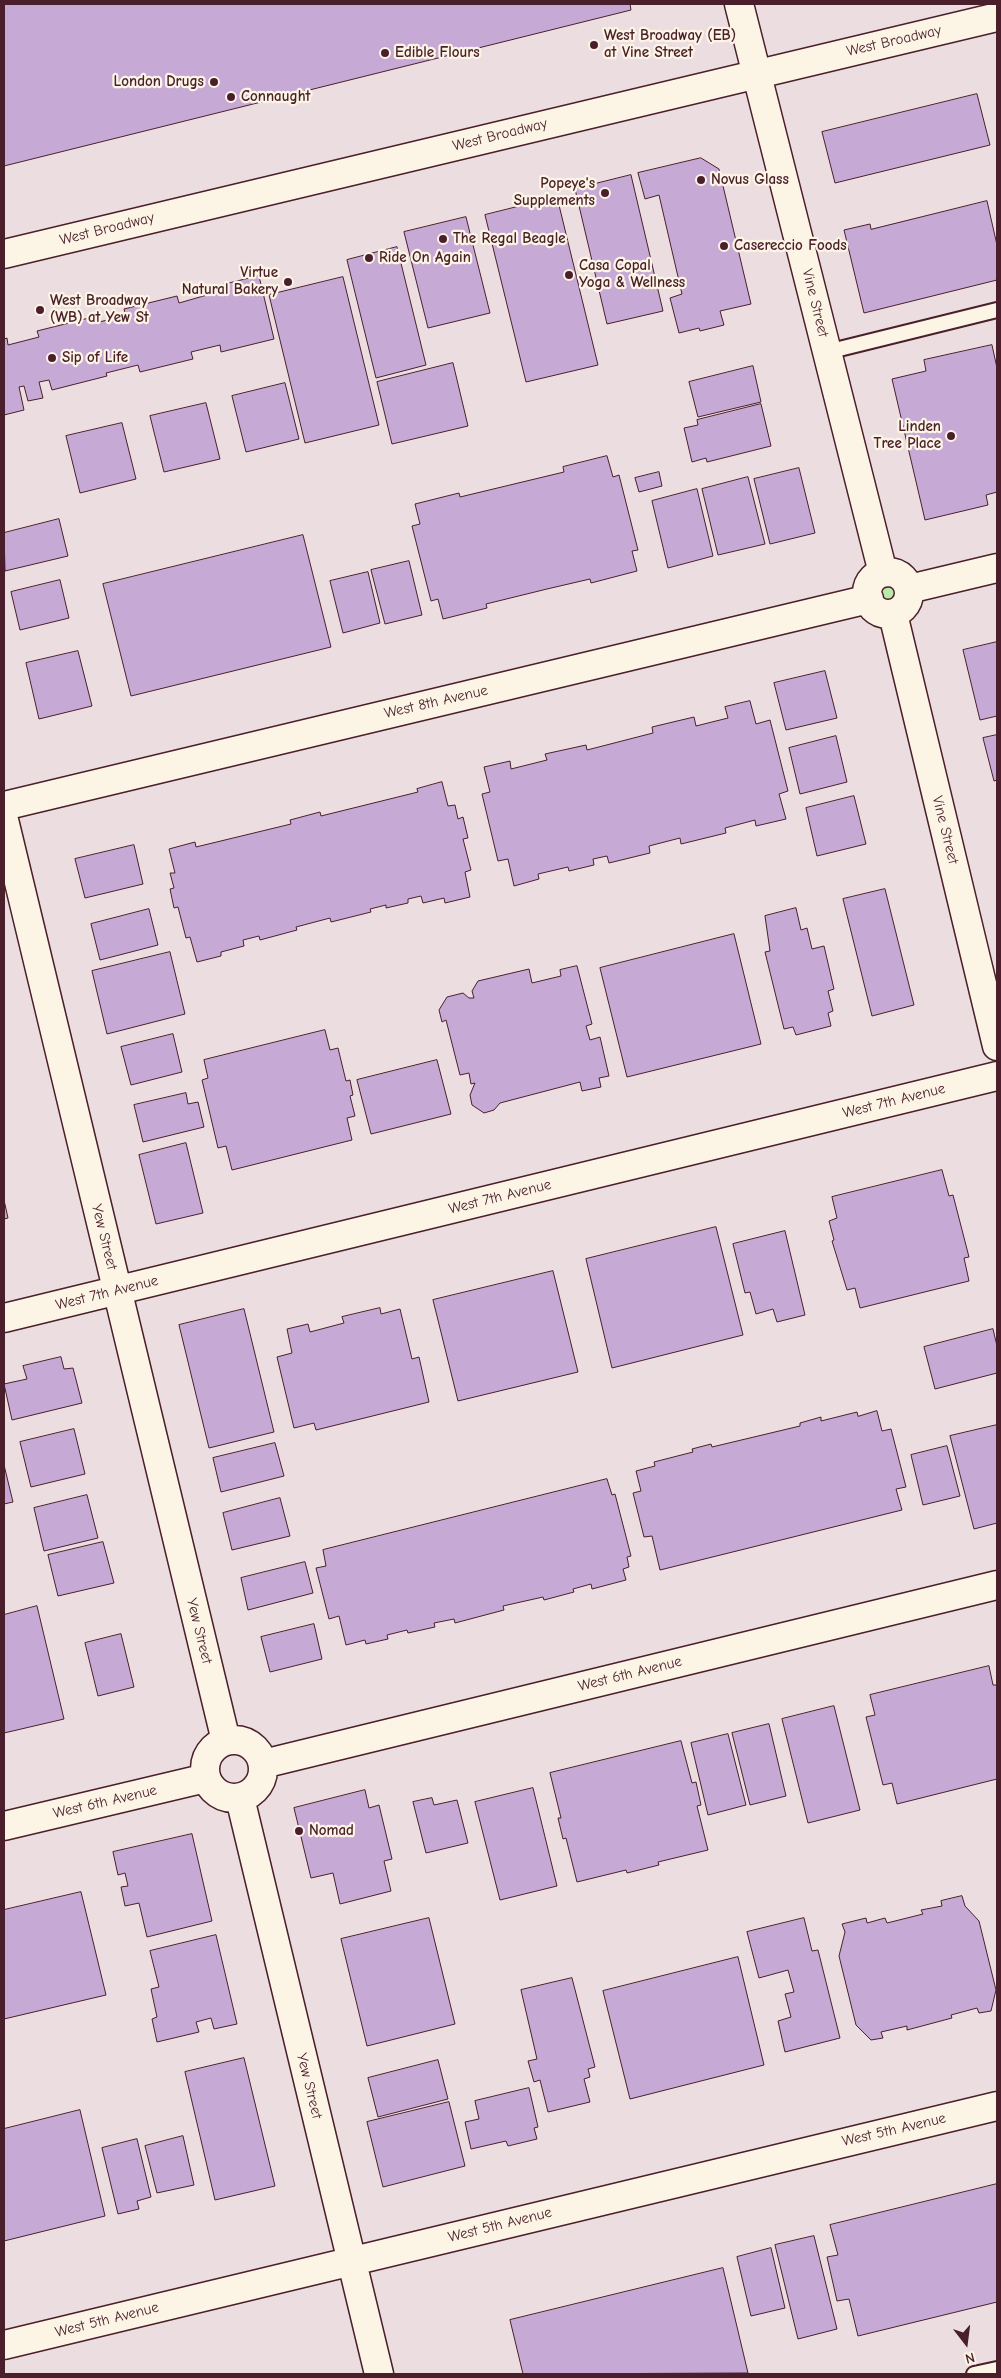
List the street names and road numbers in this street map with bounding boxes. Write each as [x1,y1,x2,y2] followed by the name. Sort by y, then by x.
[845,21,943,61] street label: West Broadway
[451,115,549,155] street label: West Broadway
[58,209,156,249] street label: West Broadway
[798,267,832,339] street label: Vine Street
[382,681,490,723] street label: West 8th Avenue
[928,794,962,866] street label: Vine Street
[841,1080,947,1122] street label: West 7th Avenue
[447,1176,553,1218] street label: West 7th Avenue
[87,1202,121,1272] street label: Yew Street
[54,1272,160,1314] street label: West 7th Avenue
[182,1596,216,1666] street label: Yew Street
[576,1652,684,1696] street label: West 6th Avenue
[51,1781,159,1823] street label: West 6th Avenue
[292,2051,326,2121] street label: Yew Street
[840,2109,948,2151] street label: West 5th Avenue
[446,2203,554,2247] street label: West 5th Avenue
[53,2298,161,2342] street label: West 5th Avenue

